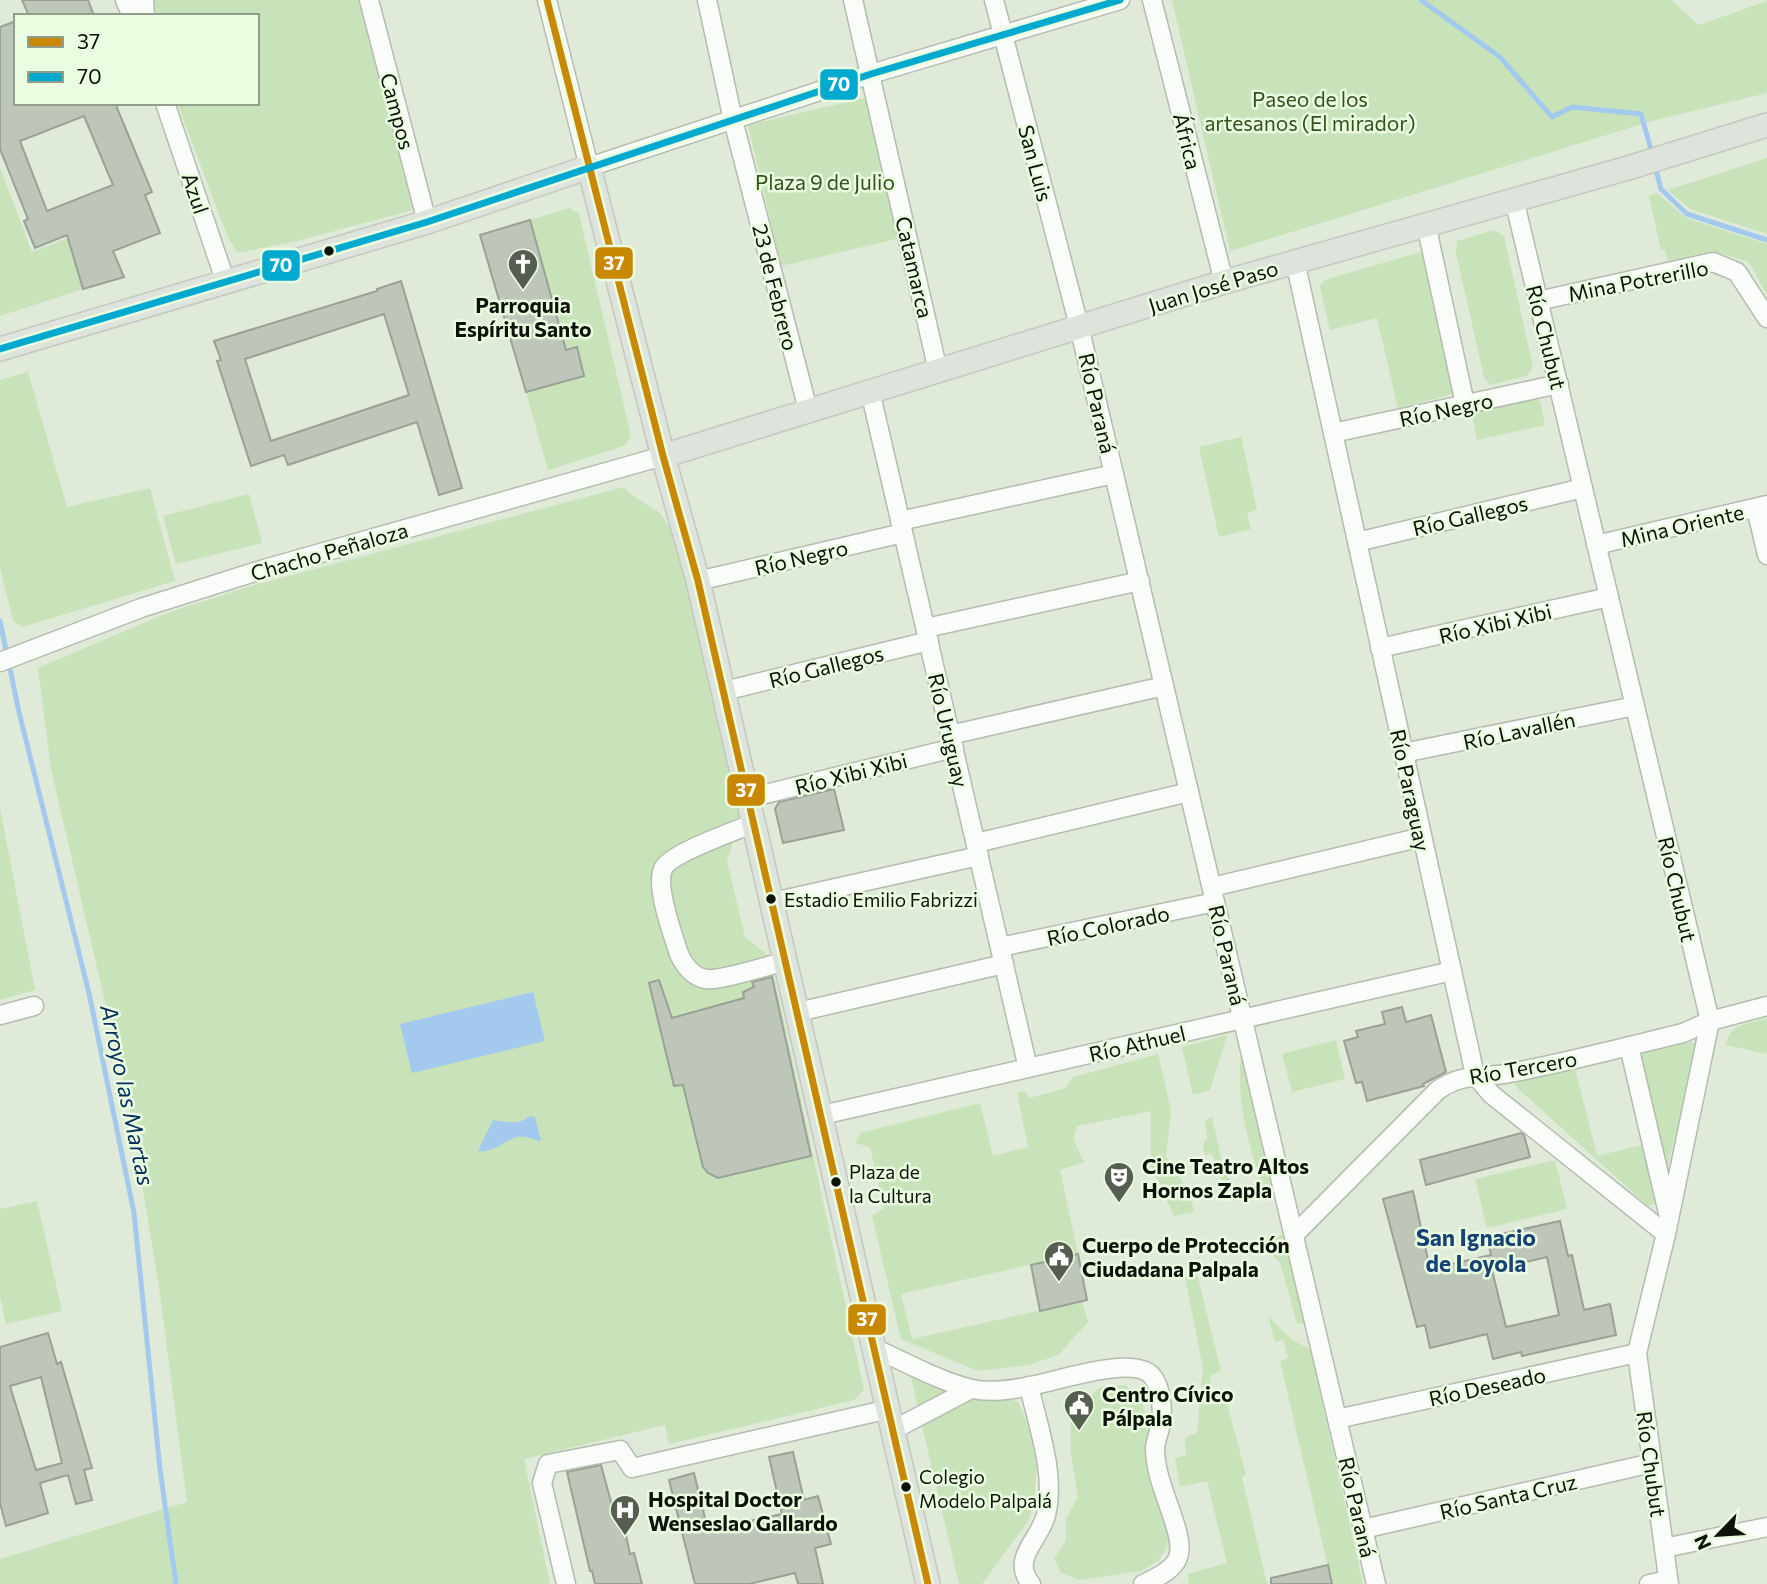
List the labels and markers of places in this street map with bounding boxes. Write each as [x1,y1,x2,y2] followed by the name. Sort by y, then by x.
[322,244,336,258] unlabelled marker
[506,247,540,291] church icon: Parroquia Espíritu Santo
[454,292,592,341] place label: Parroquia Espíritu Santo
[784,888,978,911] place label: Estadio Emilio Fabrizzi
[764,892,778,906] marker: Estadio Emilio Fabrizzi
[1142,1153,1309,1202] place label: Cine Teatro Altos Hornos Zapla
[849,1160,932,1207] place label: Plaza de la Cultura
[1102,1160,1136,1204] theatre icon: Cine Teatro Altos Hornos Zapla
[829,1175,843,1189] marker: Plaza de la Cultura
[1082,1232,1290,1281] place label: Cuerpo de Protección Ciudadana Palpala
[1042,1239,1076,1283] public building icon: Cuerpo de Protección Ciudadana Palpala
[1102,1381,1234,1430] place label: Centro Cívico Pálpala
[1062,1388,1096,1432] public building icon: Centro Cívico Pálpala
[919,1465,1052,1512] place label: Colegio Modelo Palpalá
[899,1480,913,1494] marker: Colegio Modelo Palpalá
[648,1486,838,1535] place label: Hospital Doctor Wenseslao Gallardo
[608,1493,642,1537] hospital icon: Hospital Doctor Wenseslao Gallardo

